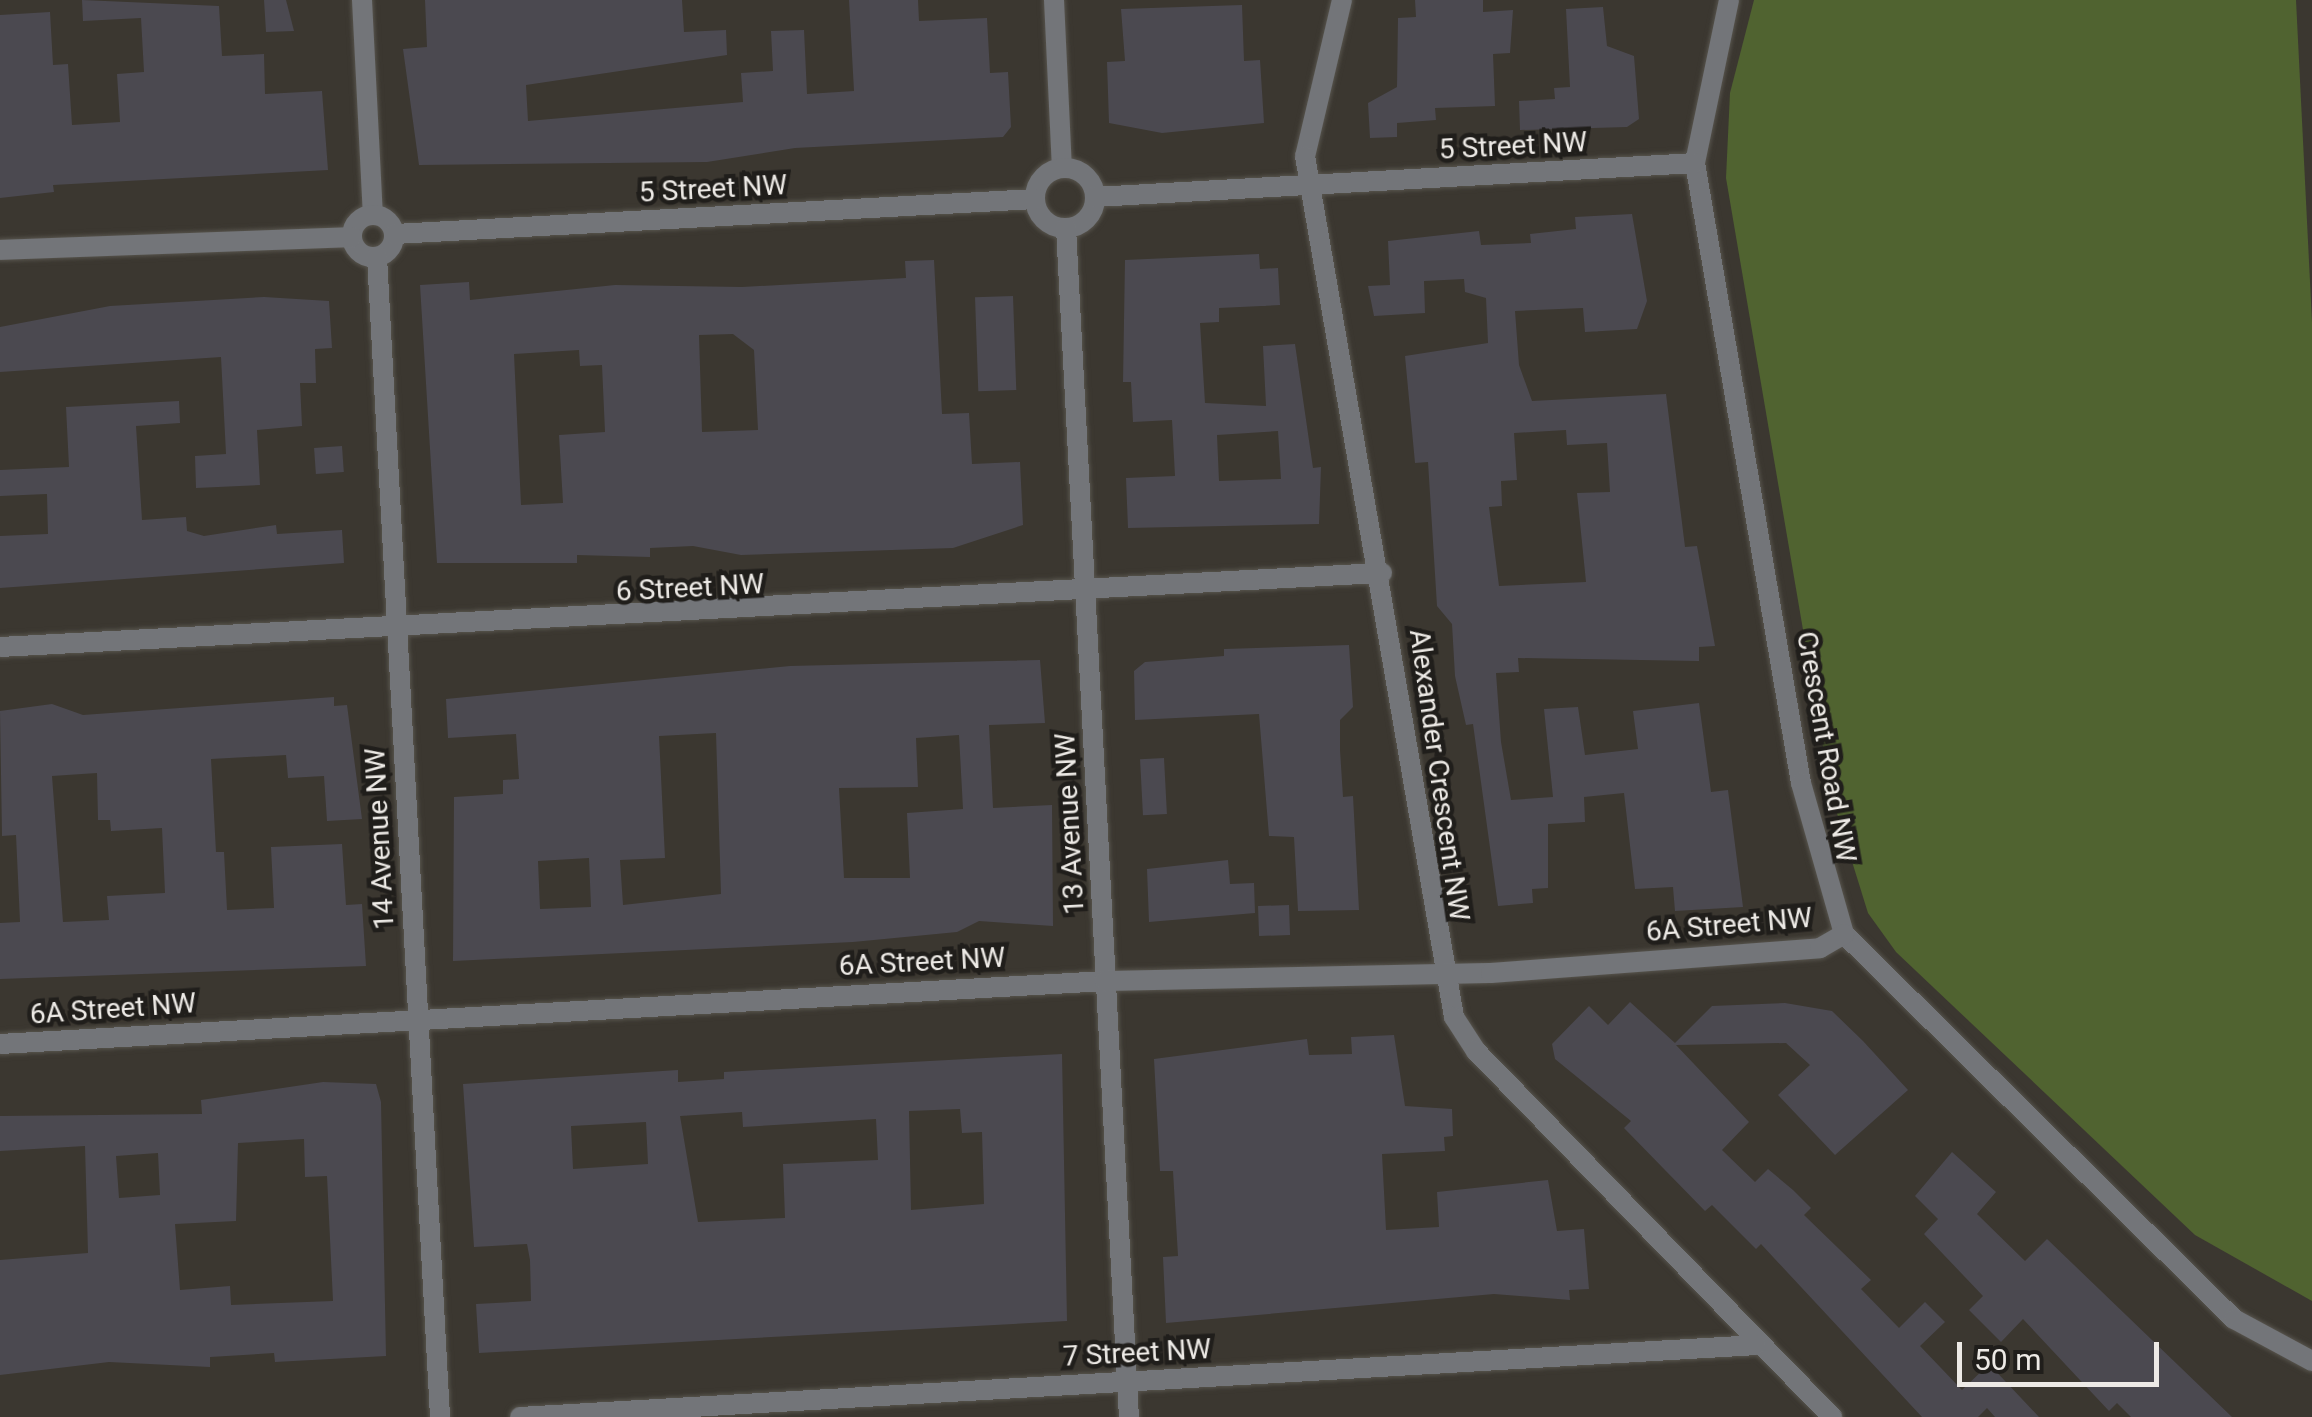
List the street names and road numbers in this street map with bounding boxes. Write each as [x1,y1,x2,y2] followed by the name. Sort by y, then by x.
[1438,125,1588,167] street label: 5 Street NW
[638,168,788,210] street label: 5 Street NW
[615,567,765,609] street label: 6 Street NW
[1402,627,1476,923] street label: Alexander Crescent NW
[1789,629,1863,865] street label: Crescent Road NW
[1048,732,1092,916] street label: 13 Avenue NW
[358,747,402,931] street label: 14 Avenue NW
[1645,901,1813,949] street label: 6A Street NW
[838,941,1006,983] street label: 6A Street NW
[29,986,197,1032] street label: 6A Street NW
[1062,1332,1212,1374] street label: 7 Street NW

